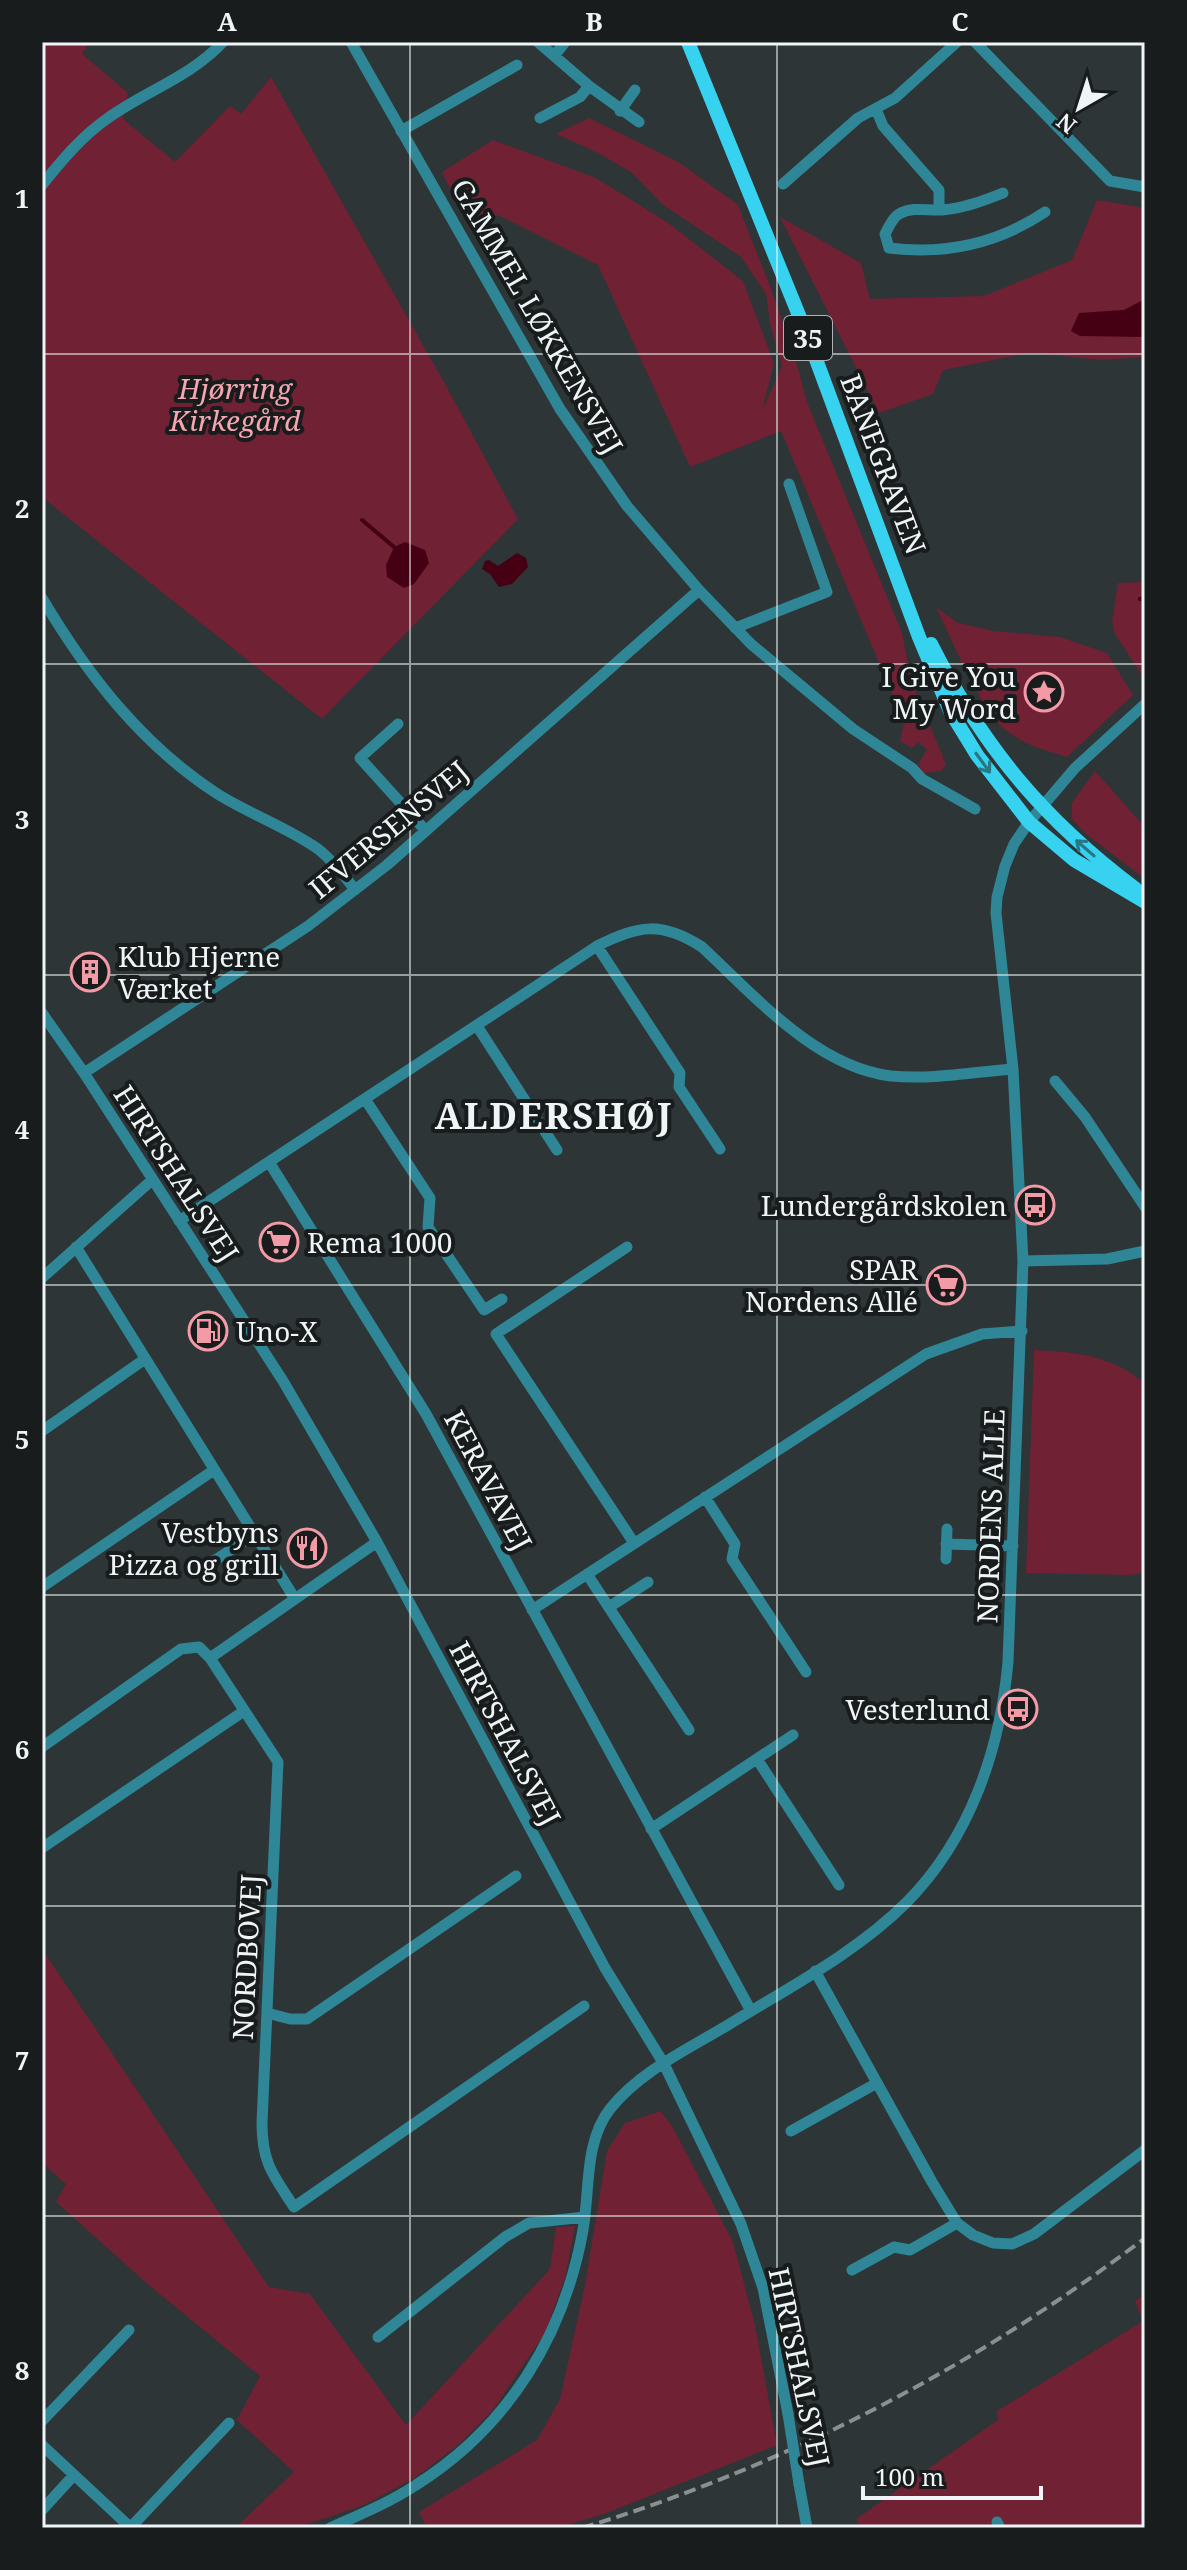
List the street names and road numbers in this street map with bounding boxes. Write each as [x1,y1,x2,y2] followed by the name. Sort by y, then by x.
[444,172,632,460] street label: GAMMEL LØKKENSVEJ
[784,316,832,360] road number: 35
[832,369,936,559] street label: BANEGRAVEN
[300,751,476,907] street label: IFVERSENSVEJ
[106,1077,248,1269] street label: HIRTSHALSVEJ
[436,1403,542,1557] street label: KERAVAVEJ
[967,1408,1013,1624] street label: NORDENS ALLE
[442,1634,570,1832] street label: HIRTSHALSVEJ
[223,1873,269,2041] street label: NORDBOVEJ
[760,2264,840,2470] street label: HIRTSHALSVEJ

